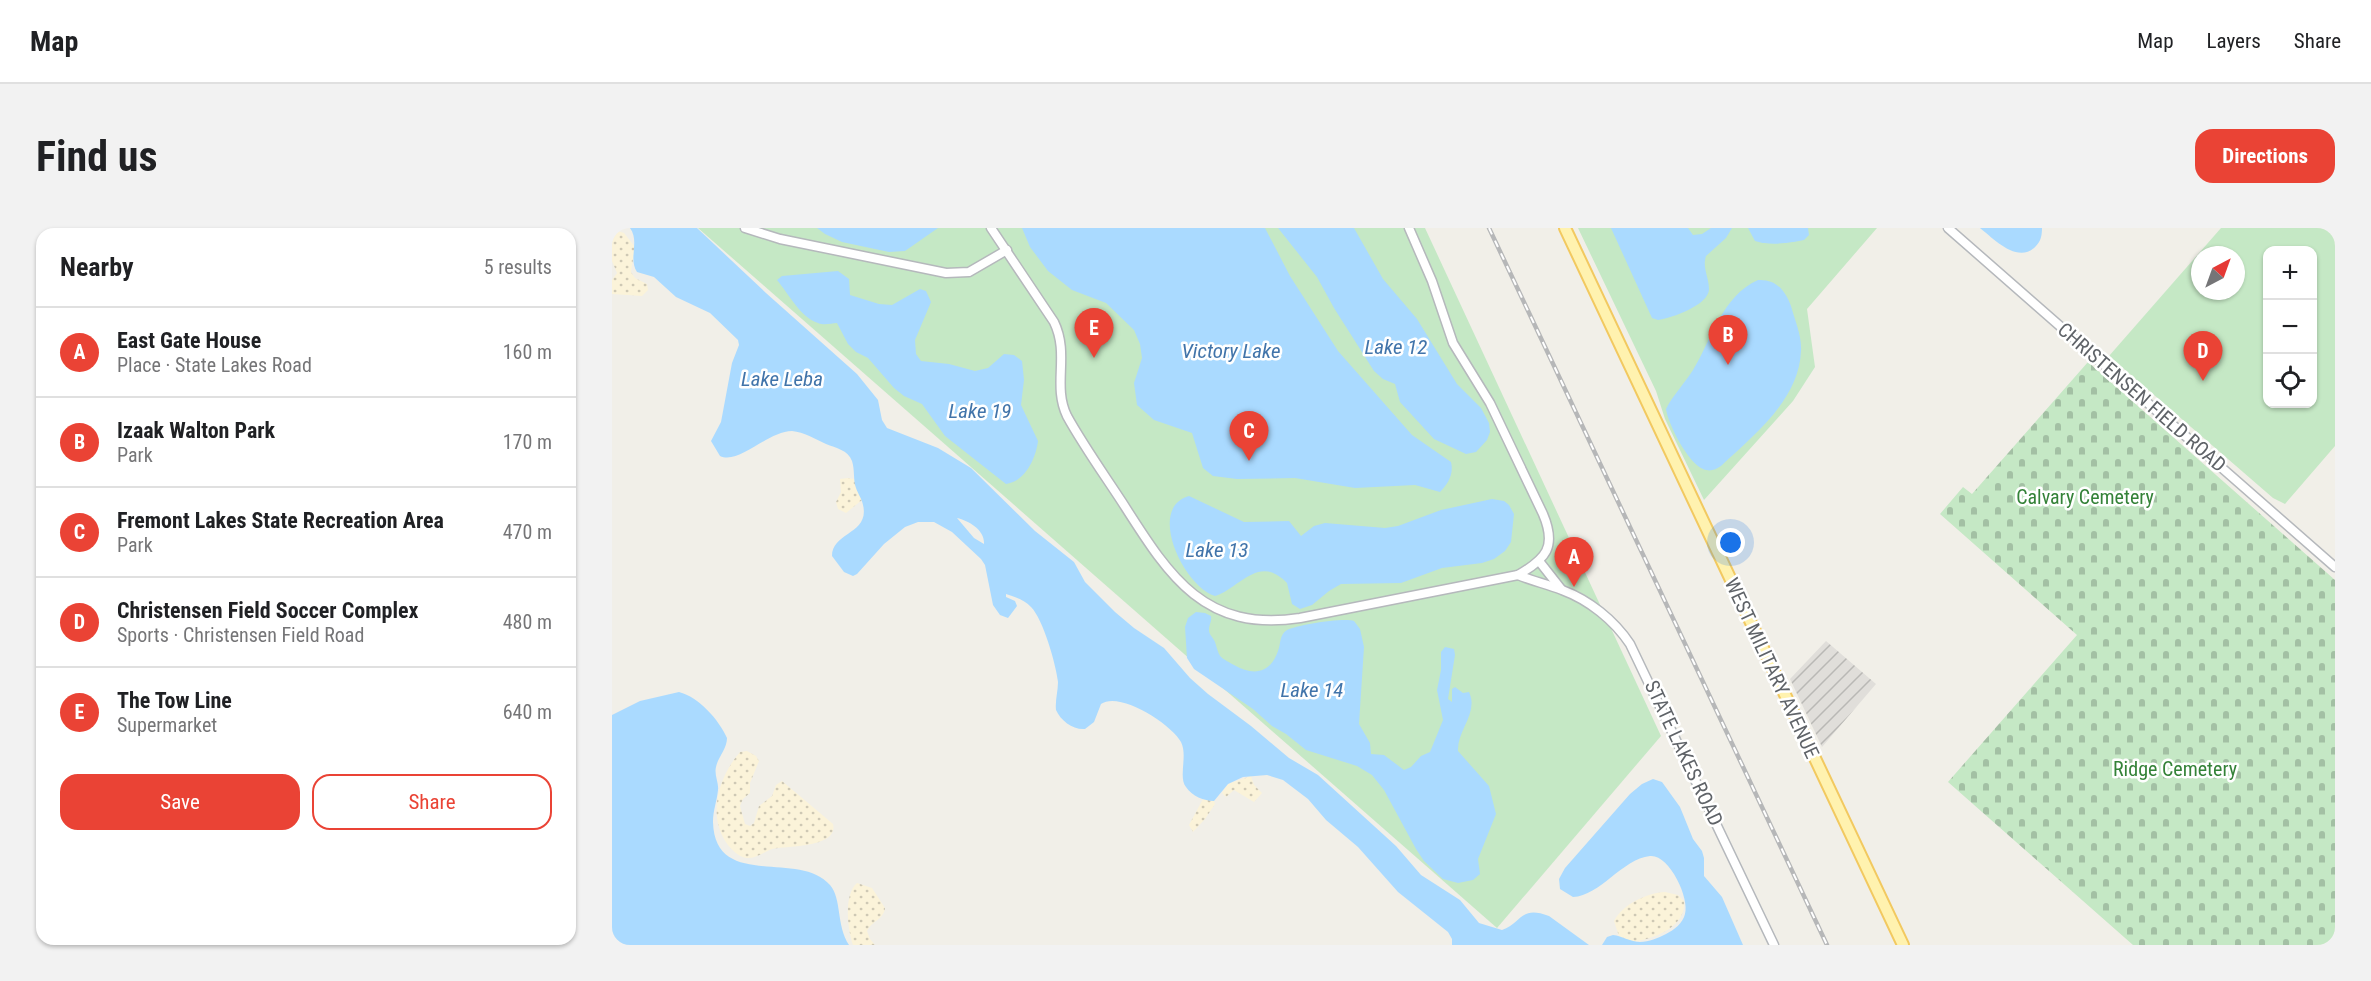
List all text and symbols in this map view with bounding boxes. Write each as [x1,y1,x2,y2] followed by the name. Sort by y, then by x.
[30,25,78,58] text: Map
[2137,29,2174,53] text: Map
[2207,29,2261,53] text: Layers
[2294,29,2341,53] text: Share
[2195,129,2335,183] button: Directions
[36,132,157,181] text: Find us
[2191,246,2245,300] north arrow
[2263,246,2317,408] map controls
[2263,246,2317,300] button: +
[60,252,134,282] text: Nearby
[484,255,552,279] text: 5 results
[2263,300,2317,354] button: −
[1074,308,1114,358] pin: E
[1708,316,1748,365] pin: B
[2053,317,2231,477] street label: CHRISTENSEN FIELD ROAD
[117,328,261,353] text: East Gate House
[2184,332,2222,381] pin: D
[1365,335,1427,359] water label: Lake 12
[1181,339,1281,363] water label: Victory Lake
[74,340,85,364] text: A
[503,340,552,364] text: 160 m
[117,353,312,377] text: Place · State Lakes Road
[2263,354,2317,408] button: locate
[741,367,823,391] water label: Lake Leba
[949,399,1011,423] water label: Lake 19
[1230,412,1268,461] pin: C
[117,418,275,443] text: Izaak Walton Park
[74,430,85,454] text: B
[503,430,552,454] text: 170 m
[117,443,153,467] text: Park
[2016,485,2154,509] park label: Calvary Cemetery
[117,508,444,533] text: Fremont Lakes State Recreation Area
[74,520,85,544] text: C
[503,520,552,544] text: 470 m
[1716,528,1745,557] your location
[117,533,153,557] text: Park
[1186,538,1248,562] water label: Lake 13
[1554,538,1594,587] pin: A
[1720,574,1824,762] street label: WEST MILITARY AVENUE
[117,598,418,623] text: Christensen Field Soccer Complex
[74,610,85,634] text: D
[503,610,552,634] text: 480 m
[117,623,364,647] text: Sports · Christensen Field Road
[1640,676,1728,830] street label: STATE LAKES ROAD
[1281,678,1343,702] water label: Lake 14
[117,688,232,713] text: The Tow Line
[75,700,84,724] text: E
[503,700,552,724] text: 640 m
[117,713,217,737] text: Supermarket
[2113,757,2237,781] park label: Ridge Cemetery
[60,774,300,830] button: Save
[312,774,552,830] button: Share

